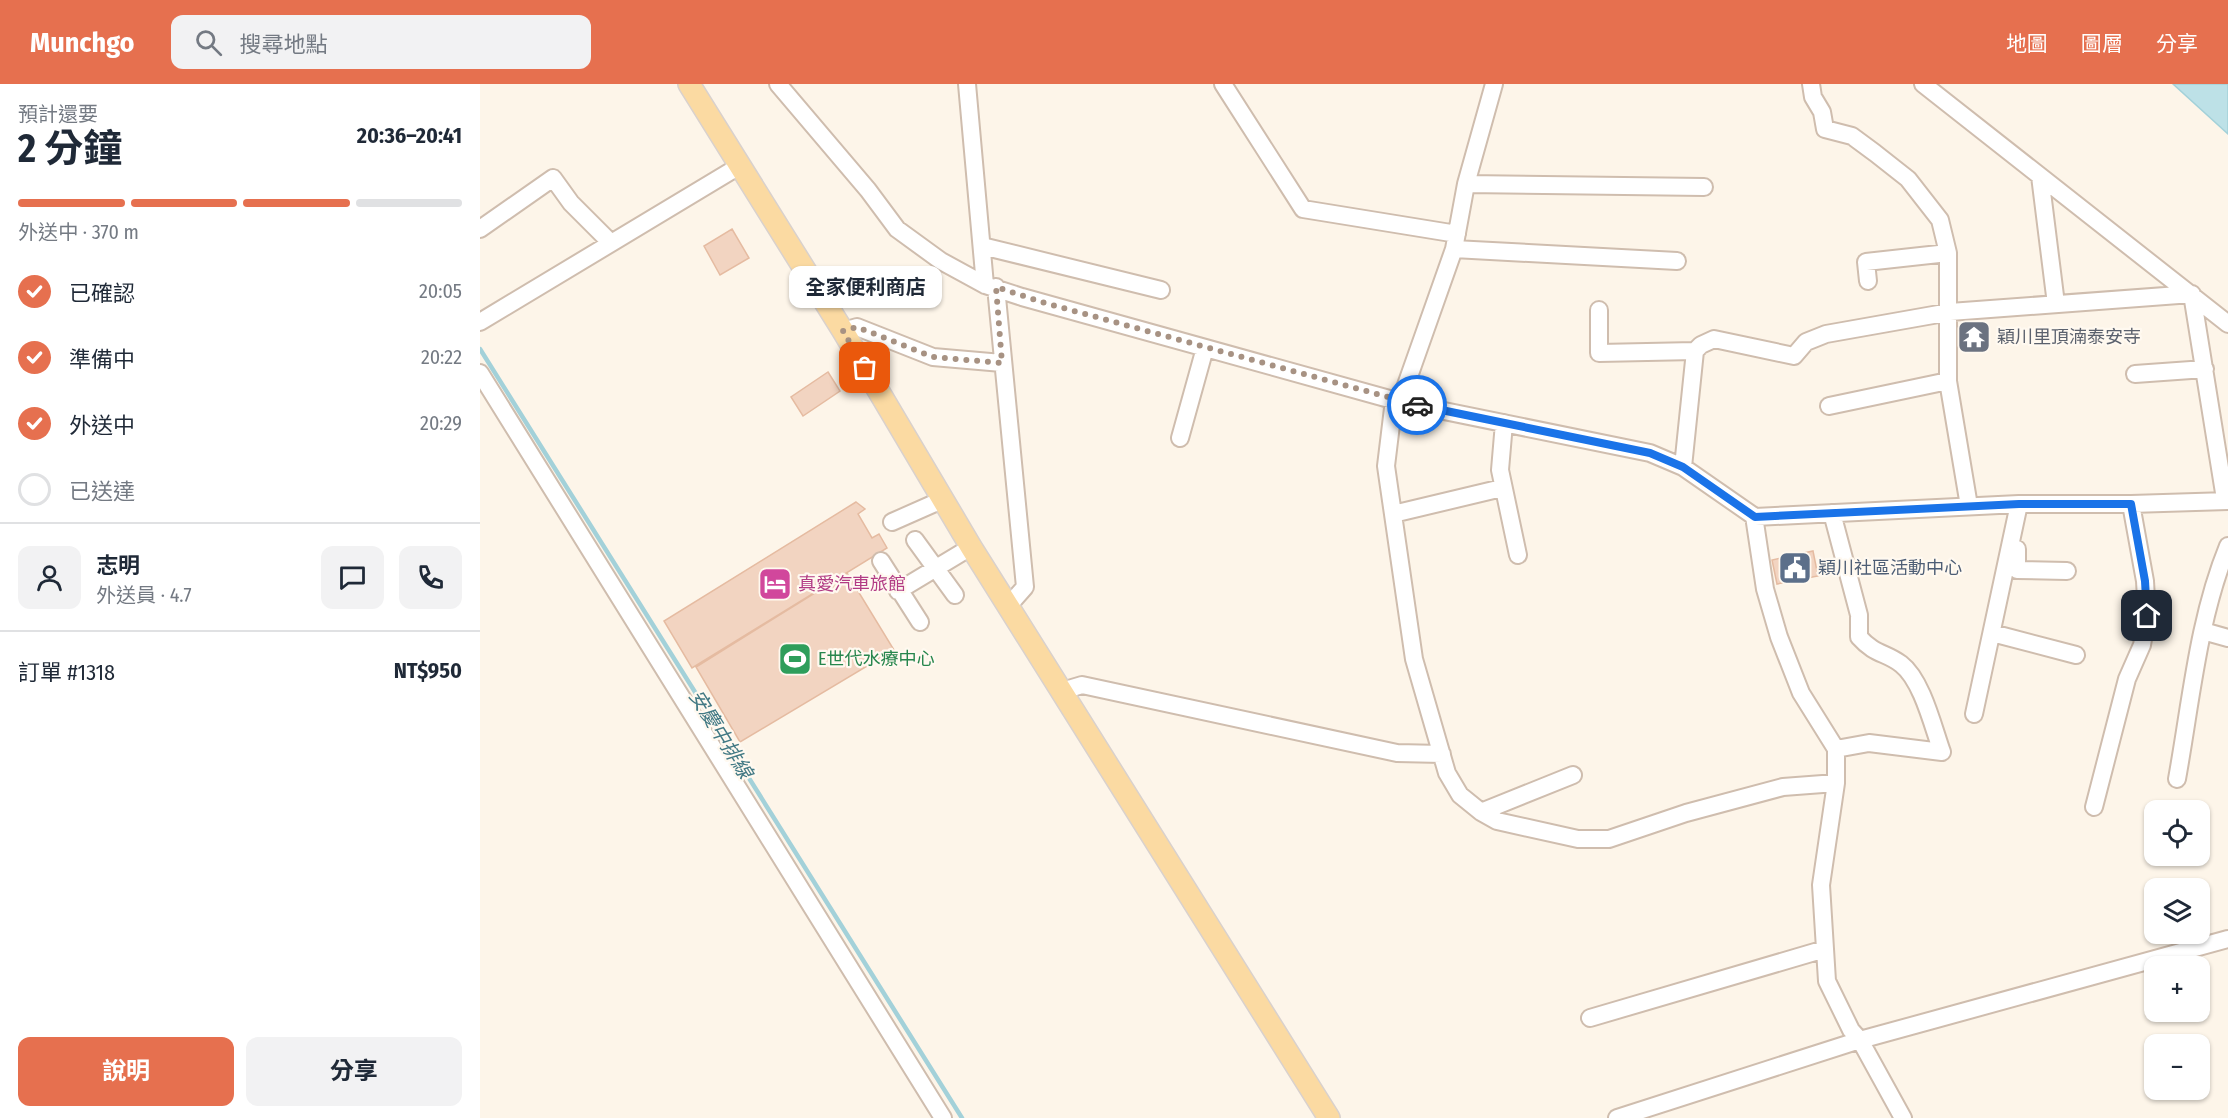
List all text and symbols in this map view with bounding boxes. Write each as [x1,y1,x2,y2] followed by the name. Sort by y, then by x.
[171,15,591,69] search box
[30,26,135,59] text: Munchgo
[192,26,225,59] icon: search
[240,31,328,58] text: 搜尋地點
[2006,31,2048,57] text: 地圖
[2081,31,2123,57] text: 圖層
[2156,31,2198,57] text: 分享
[18,102,98,126] text: 預計還要
[357,122,462,149] text: 20:36–20:41
[18,126,122,172] text: 2 分鐘
[18,220,139,244] text: 外送中 · 370 m
[788,266,942,308] callout: 全家便利商店
[18,275,51,308] icon: check
[806,275,926,299] text: 全家便利商店
[419,279,462,303] text: 20:05
[69,280,135,307] text: 已確認
[1956,319,1992,355] temple icon: 穎川里頂湳泰安寺
[1997,326,2141,348] place label: 穎川里頂湳泰安寺
[18,341,51,374] icon: check
[839,342,890,393] pin
[421,345,462,369] text: 20:22
[69,346,135,373] text: 準備中
[848,351,881,384] icon: bag
[1387,375,1447,435] courier
[1401,389,1434,422] icon: car
[18,407,51,440] icon: check
[420,411,462,435] text: 20:29
[69,412,135,439] text: 外送中
[69,478,135,505] text: 已送達
[18,546,81,609] button: person
[321,546,384,609] button: chat
[399,546,462,609] button: phone
[1777,550,1813,586] public building icon: 穎川社區活動中心
[96,552,140,579] text: 志明
[1818,557,1962,579] place label: 穎川社區活動中心
[757,566,793,602] hotel icon: 真愛汽車旅館
[798,573,906,595] place label: 真愛汽車旅館
[96,583,192,607] text: 外送員 · 4.7
[2121,590,2172,641] pin
[2130,599,2163,632] icon: home
[777,641,813,677] sports icon: E世代水療中心
[818,648,934,670] place label: E世代水療中心
[394,657,462,684] text: NT$950
[18,659,115,686] text: 訂單 #1318
[684,685,759,784] water label: 安慶中排線
[2144,800,2210,1100] map controls
[2144,800,2210,866] button: locate
[2144,878,2210,944] button: layers
[2144,956,2210,1022] button: +
[2144,1034,2210,1100] button: −
[18,1037,234,1106] button: 說明
[246,1037,462,1106] button: 分享

